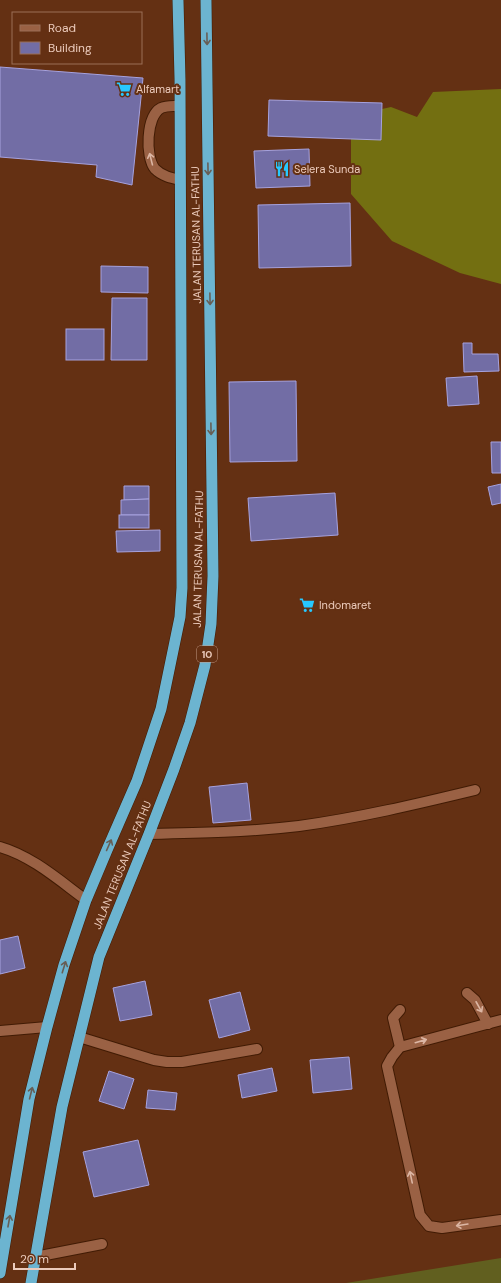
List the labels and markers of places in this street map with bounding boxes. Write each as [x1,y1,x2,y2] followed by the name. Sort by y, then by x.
[115,80,133,98] supermarket icon: Alfamart
[136,82,179,96] place label: Alfamart
[273,160,291,178] restaurant icon: Selera Sunda
[294,162,360,176] place label: Selera Sunda
[298,596,316,614] supermarket icon: Indomaret
[319,598,371,612] place label: Indomaret

